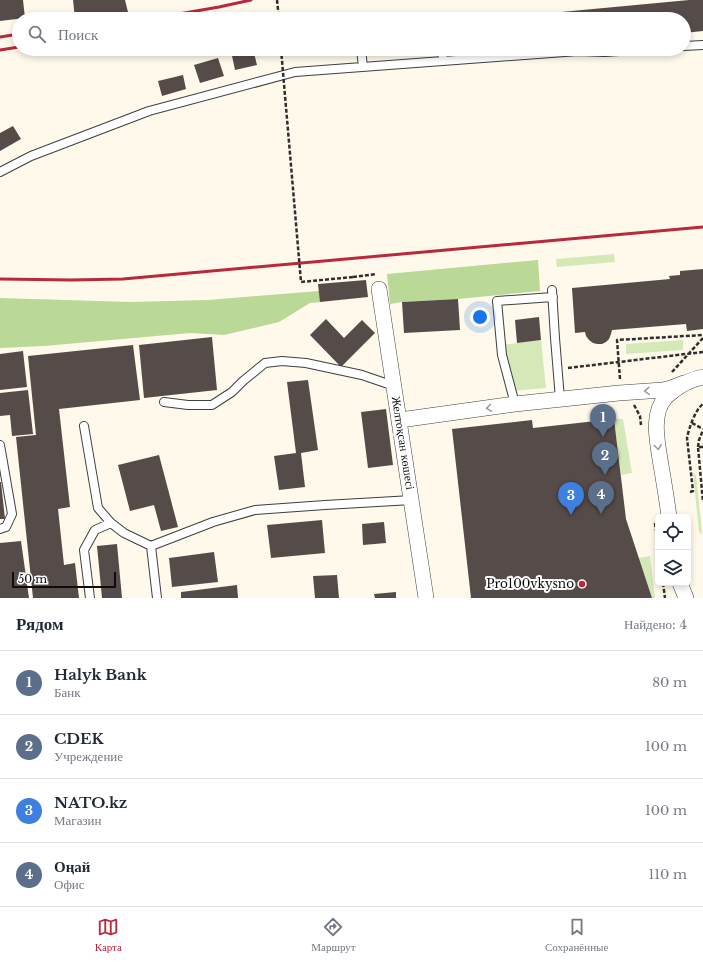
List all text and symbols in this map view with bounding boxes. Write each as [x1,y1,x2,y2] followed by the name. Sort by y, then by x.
[12,12,691,56] search box
[26,23,48,45] icon: search
[58,25,98,44] text: Поиск
[470,307,490,327] your location
[644,387,650,396] one-way arrow
[389,395,418,491] street label: Желтоқсан көшесі
[486,403,492,412] one-way arrow
[590,404,616,437] pin: 1
[592,442,618,475] pin: 2
[653,444,662,450] one-way arrow
[588,481,614,514] pin: 4
[558,482,584,515] pin: 3
[655,514,691,586] map controls
[655,514,691,550] button: locate
[655,550,691,586] button: layers
[12,570,116,589] scale bar
[18,572,47,586] text: 50 m
[486,576,574,591] place label: Pro100vkysno
[577,579,587,589] marker: Pro100vkysno
[16,614,64,635] text: Рядом
[624,616,687,633] text: Найдено: 4
[54,665,147,684] text: Halyk Bank
[26,674,32,691] text: 1
[652,674,687,691] text: 80 m
[54,684,81,701] text: Банк
[54,729,104,748] text: CDEK
[25,738,33,755] text: 2
[645,738,687,755] text: 100 m
[54,748,123,765] text: Учреждение
[54,793,127,812] text: NATO.kz
[25,802,33,819] text: 3
[645,802,687,819] text: 100 m
[54,812,101,829] text: Магазин
[54,857,90,876] text: Оңай
[25,866,33,883] text: 4
[648,866,687,883] text: 110 m
[54,876,85,893] text: Офис
[95,916,122,954] tab: Карта
[311,916,356,954] tab: Маршрут
[545,916,608,954] tab: Сохранённые

